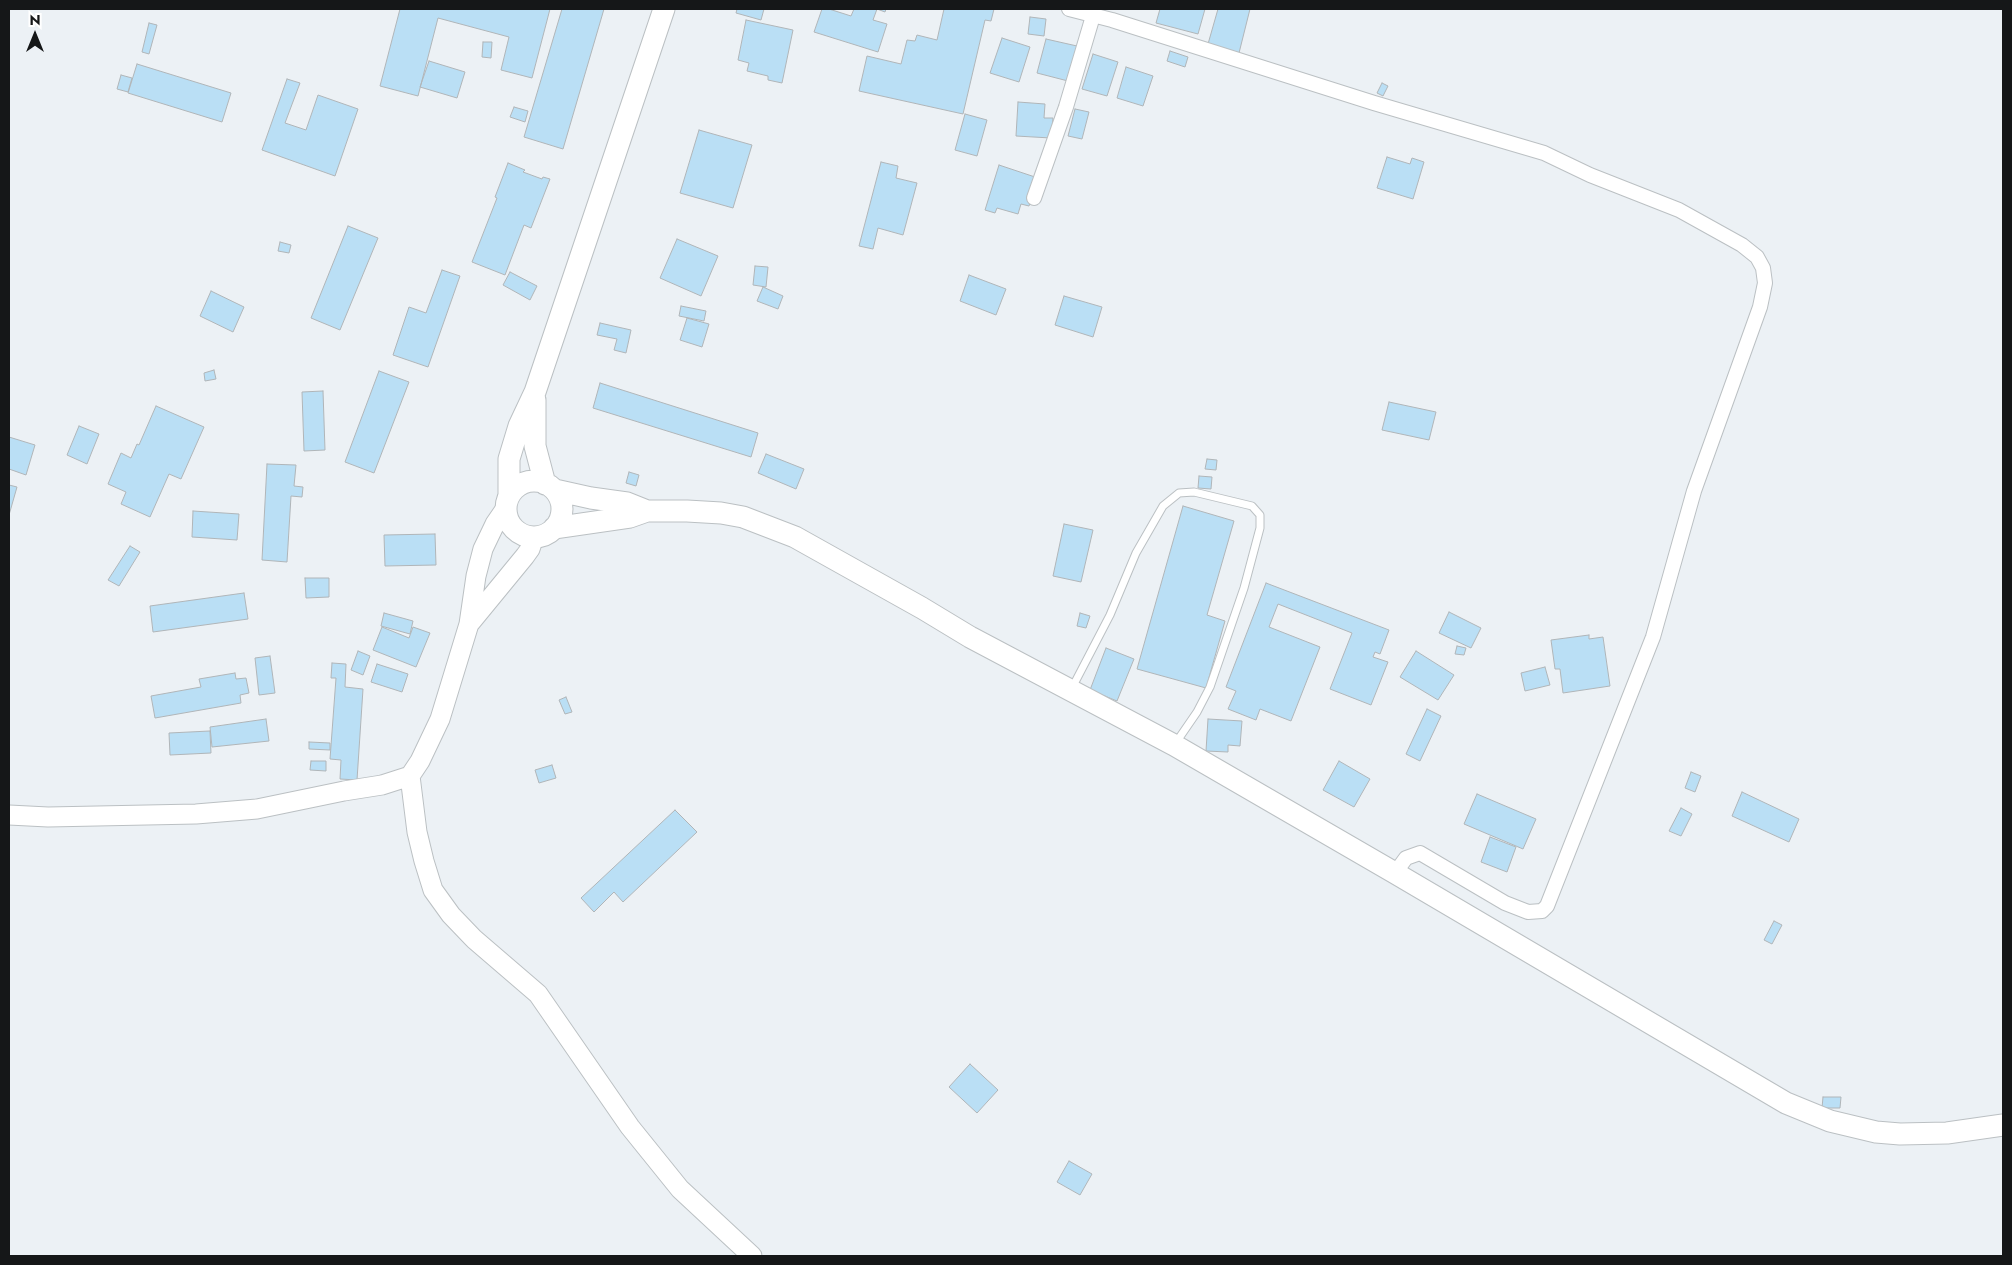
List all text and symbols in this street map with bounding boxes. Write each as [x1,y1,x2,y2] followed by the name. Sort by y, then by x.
[10,10,60,60] north arrow
[29,10,41,30] text: N

